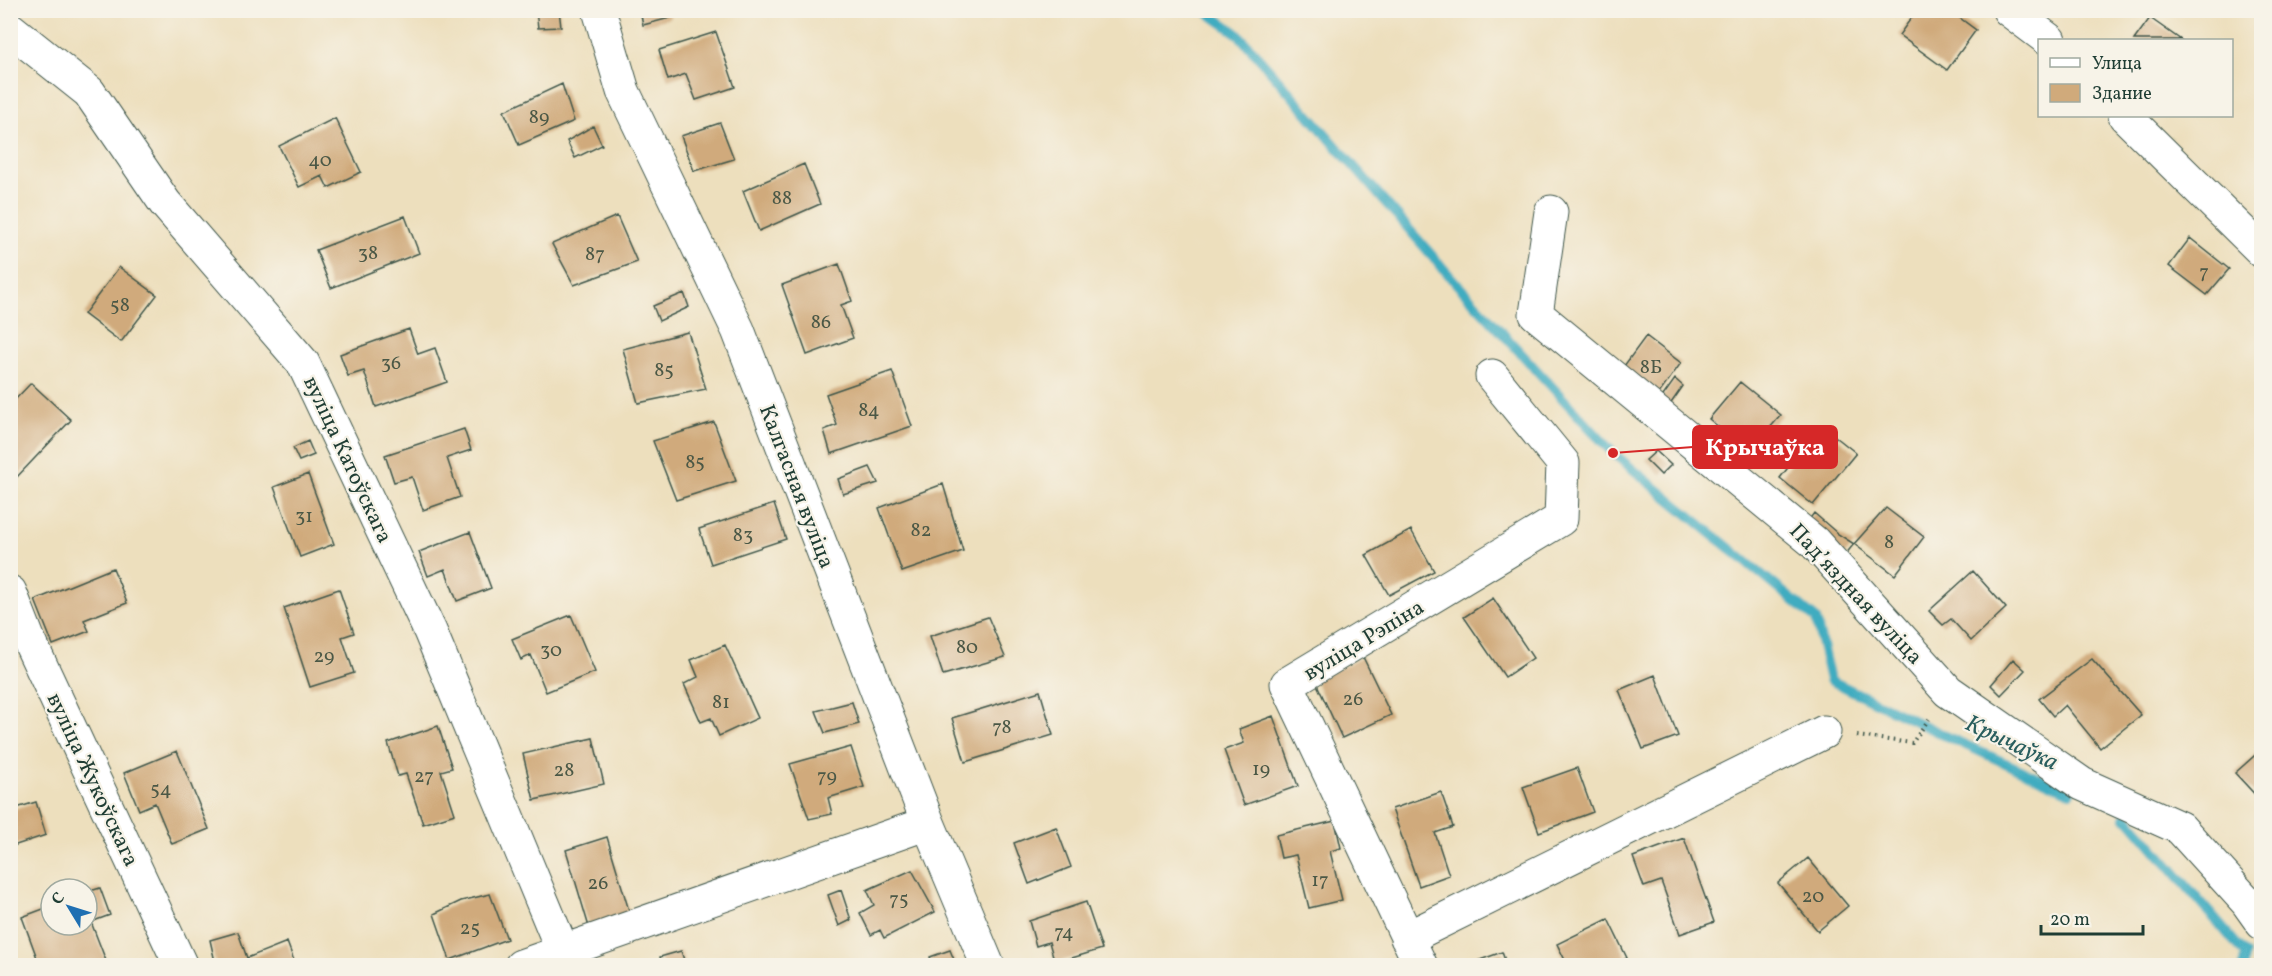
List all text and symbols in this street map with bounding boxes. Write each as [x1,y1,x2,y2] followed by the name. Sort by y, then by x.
[2038,39,2233,117] legend
[2092,52,2142,77] text: Улица
[2092,82,2152,107] text: Здание
[529,104,549,132] house number: 89
[308,147,332,175] house number: 40
[772,185,792,213] house number: 88
[358,240,378,268] house number: 38
[585,241,605,269] house number: 87
[2199,259,2209,287] house number: 7
[110,292,130,320] house number: 58
[811,309,831,337] house number: 86
[381,350,401,378] house number: 36
[1640,354,1662,382] house number: 8Б
[654,357,674,385] house number: 85
[294,371,399,549] street label: вуліца Катоўскага
[858,397,880,425] house number: 84
[750,400,841,573] street label: Калгасная вуліца
[1693,426,1837,468] callout: Крычаўка
[1705,432,1825,466] text: Крычаўка
[685,449,705,477] house number: 85
[295,503,313,531] house number: 31
[911,517,931,545] house number: 82
[1781,517,1929,672] street label: Падʼяздная вуліца
[733,522,753,550] house number: 83
[1884,529,1894,557] house number: 8
[1298,593,1430,689] street label: вуліца Рэпіна
[956,634,978,662] house number: 80
[540,637,562,665] house number: 30
[314,643,334,671] house number: 29
[1343,686,1363,714] house number: 26
[38,688,146,872] street label: вуліца Жукоўскага
[712,689,730,717] house number: 81
[1959,707,2063,780] water label: Крычаўка
[992,714,1012,742] house number: 78
[1252,756,1270,784] house number: 19
[554,757,574,785] house number: 28
[414,763,434,791] house number: 27
[817,763,837,791] house number: 79
[150,776,172,804] house number: 54
[1311,867,1329,895] house number: 17
[588,870,608,898] house number: 26
[39,877,99,937] north arrow
[1802,883,1824,911] house number: 20
[889,886,909,914] house number: 75
[47,888,71,910] text: С
[2041,898,2143,936] scale bar
[2050,908,2090,933] text: 20 m
[460,915,480,943] house number: 25
[1054,919,1074,947] house number: 74

